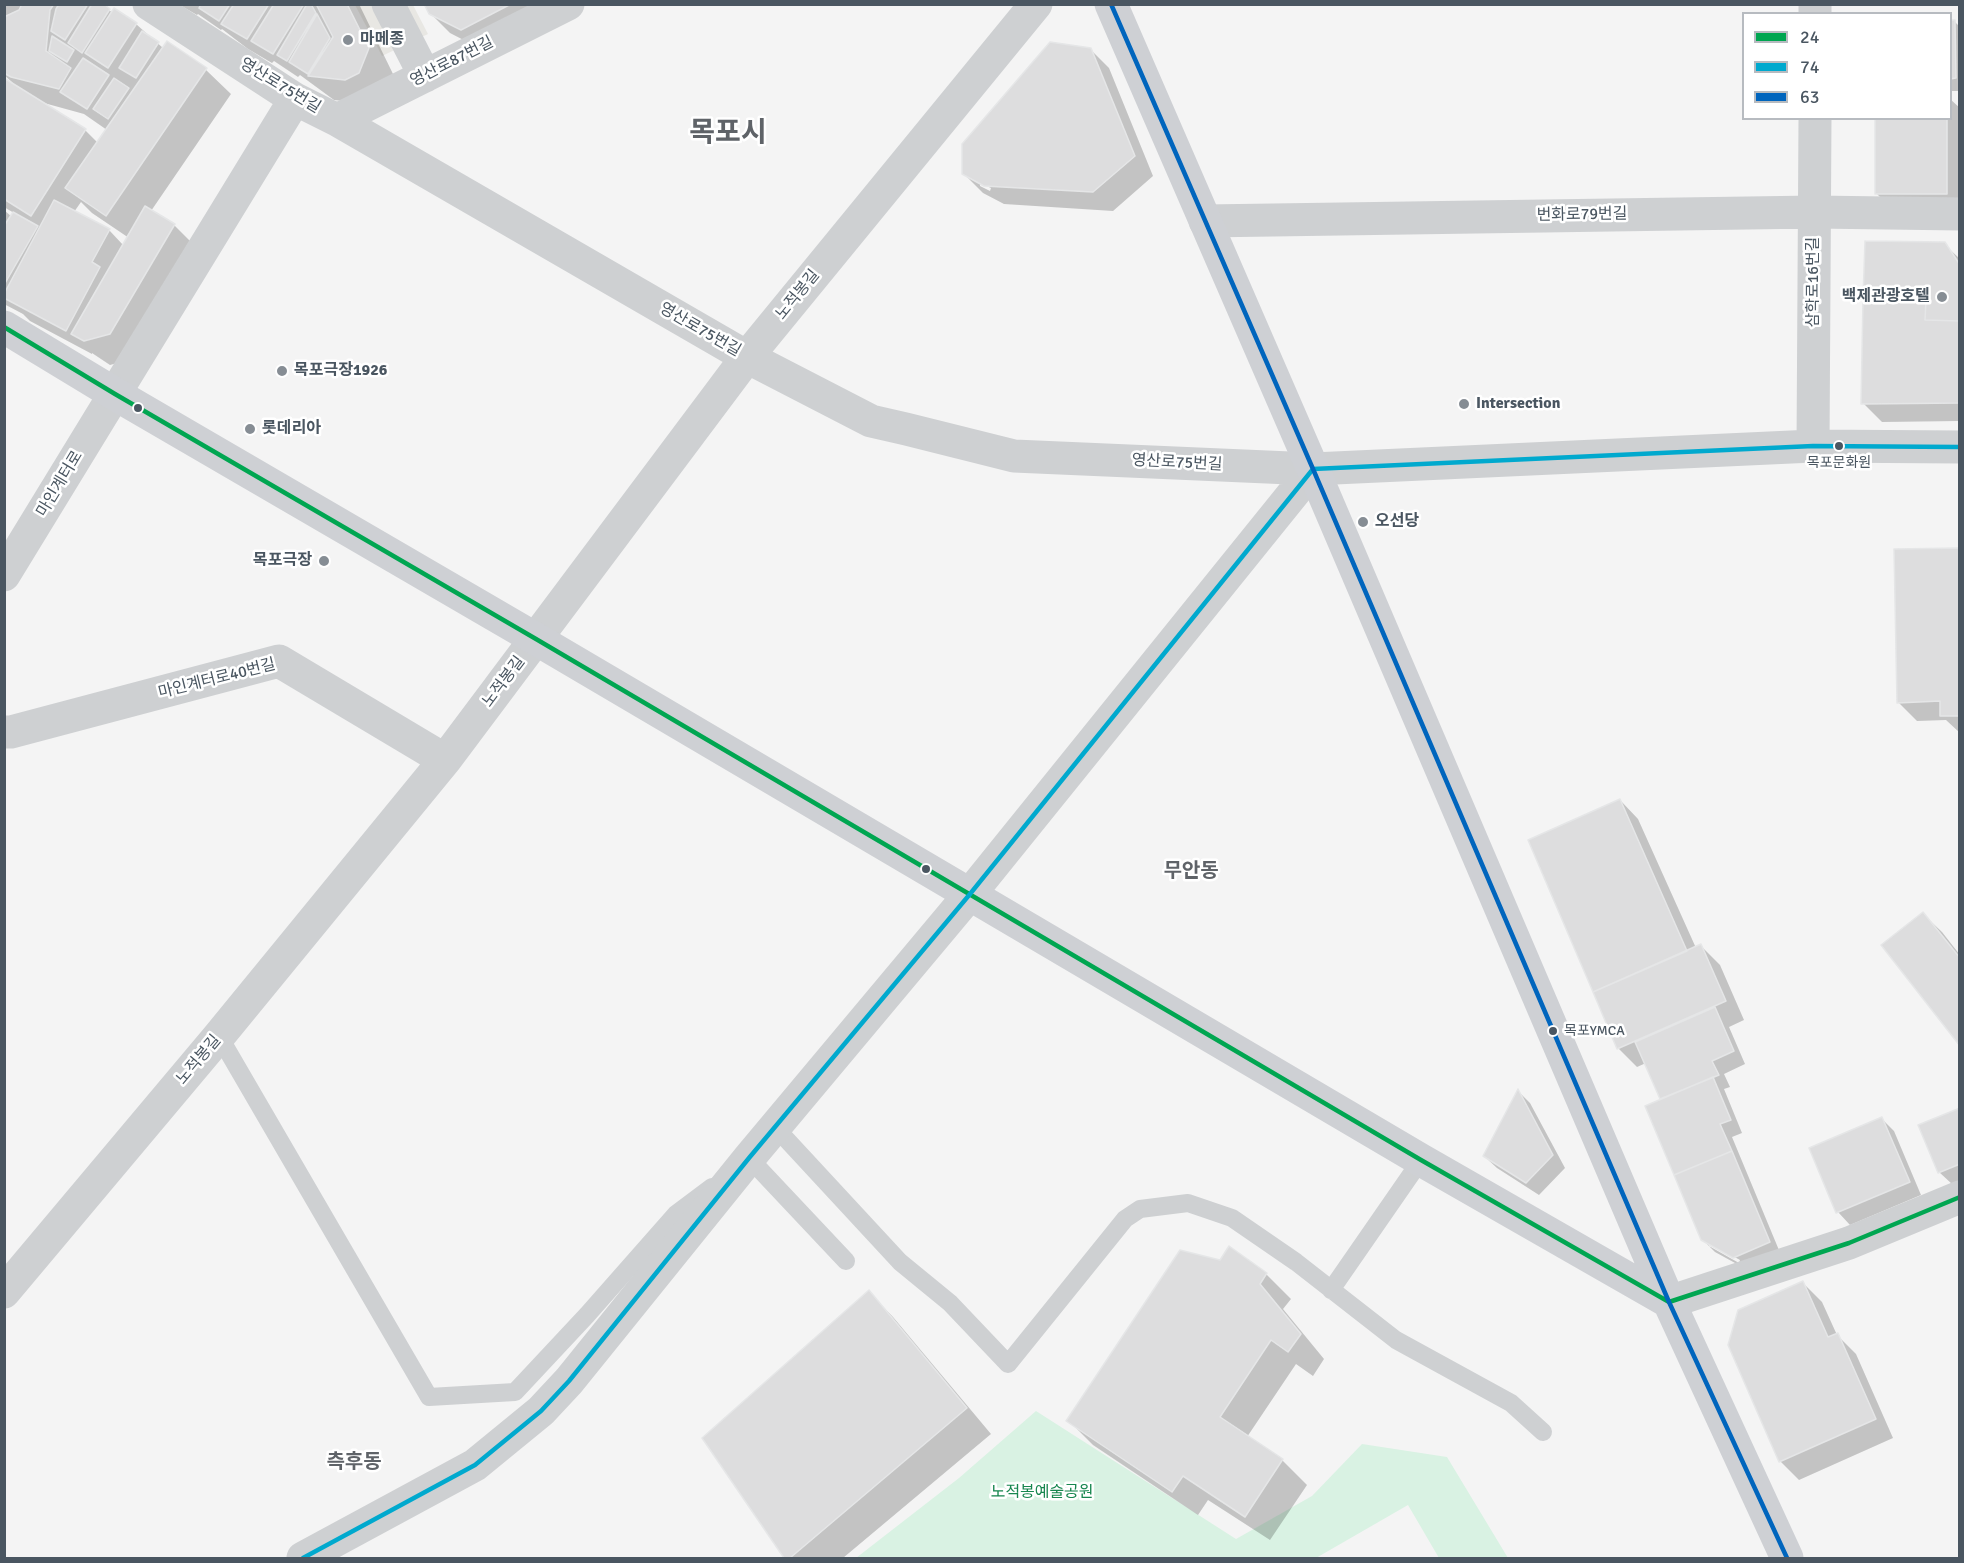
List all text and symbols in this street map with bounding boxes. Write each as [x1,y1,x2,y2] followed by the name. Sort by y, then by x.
[1742,12,1952,120] legend
[1800,26,1819,48] text: 24
[360,30,404,50] place label: 마메종
[341,33,355,47] marker: 마메종
[407,33,497,91] street label: 영산로87번길
[236,54,324,118] street label: 영산로75번길
[1800,56,1819,78] text: 74
[1800,86,1819,108] text: 63
[689,117,767,151] district label: 목포시
[1536,205,1628,225] street label: 번화로79번길
[1804,237,1824,327] street label: 삼학로16번길
[772,266,824,324] street label: 노적봉길
[1842,287,1930,307] place label: 백제관광호텔
[1935,290,1949,304] marker: 백제관광호텔
[656,299,744,361] street label: 영산로75번길
[294,361,387,381] place label: 목포극장1926
[275,364,289,378] marker: 목포극장1926
[1476,394,1560,414] place label: Intersection
[1457,397,1471,411] marker: Intersection
[132,402,144,414] unlabelled marker
[262,419,321,439] place label: 롯데리아
[243,422,257,436] marker: 롯데리아
[1833,440,1845,452] marker: 목포문화원
[33,448,87,520] street label: 마인계터로
[1131,451,1223,475] street label: 영산로75번길
[1807,455,1871,471] place label: 목포문화원
[1375,512,1419,532] place label: 오선당
[1356,515,1370,529] marker: 오선당
[253,551,312,571] place label: 목포극장
[317,554,331,568] marker: 목포극장
[479,653,529,711] street label: 노적봉길
[156,655,278,703] street label: 마인계터로40번길
[1163,860,1219,884] district label: 무안동
[920,863,932,875] unlabelled marker
[1564,1023,1625,1039] place label: 목포YMCA
[1547,1025,1559,1037] marker: 목포YMCA
[173,1031,225,1089] street label: 노적봉길
[326,1451,382,1475] district label: 측후동
[990,1483,1094,1503] park label: 노적봉예술공원

